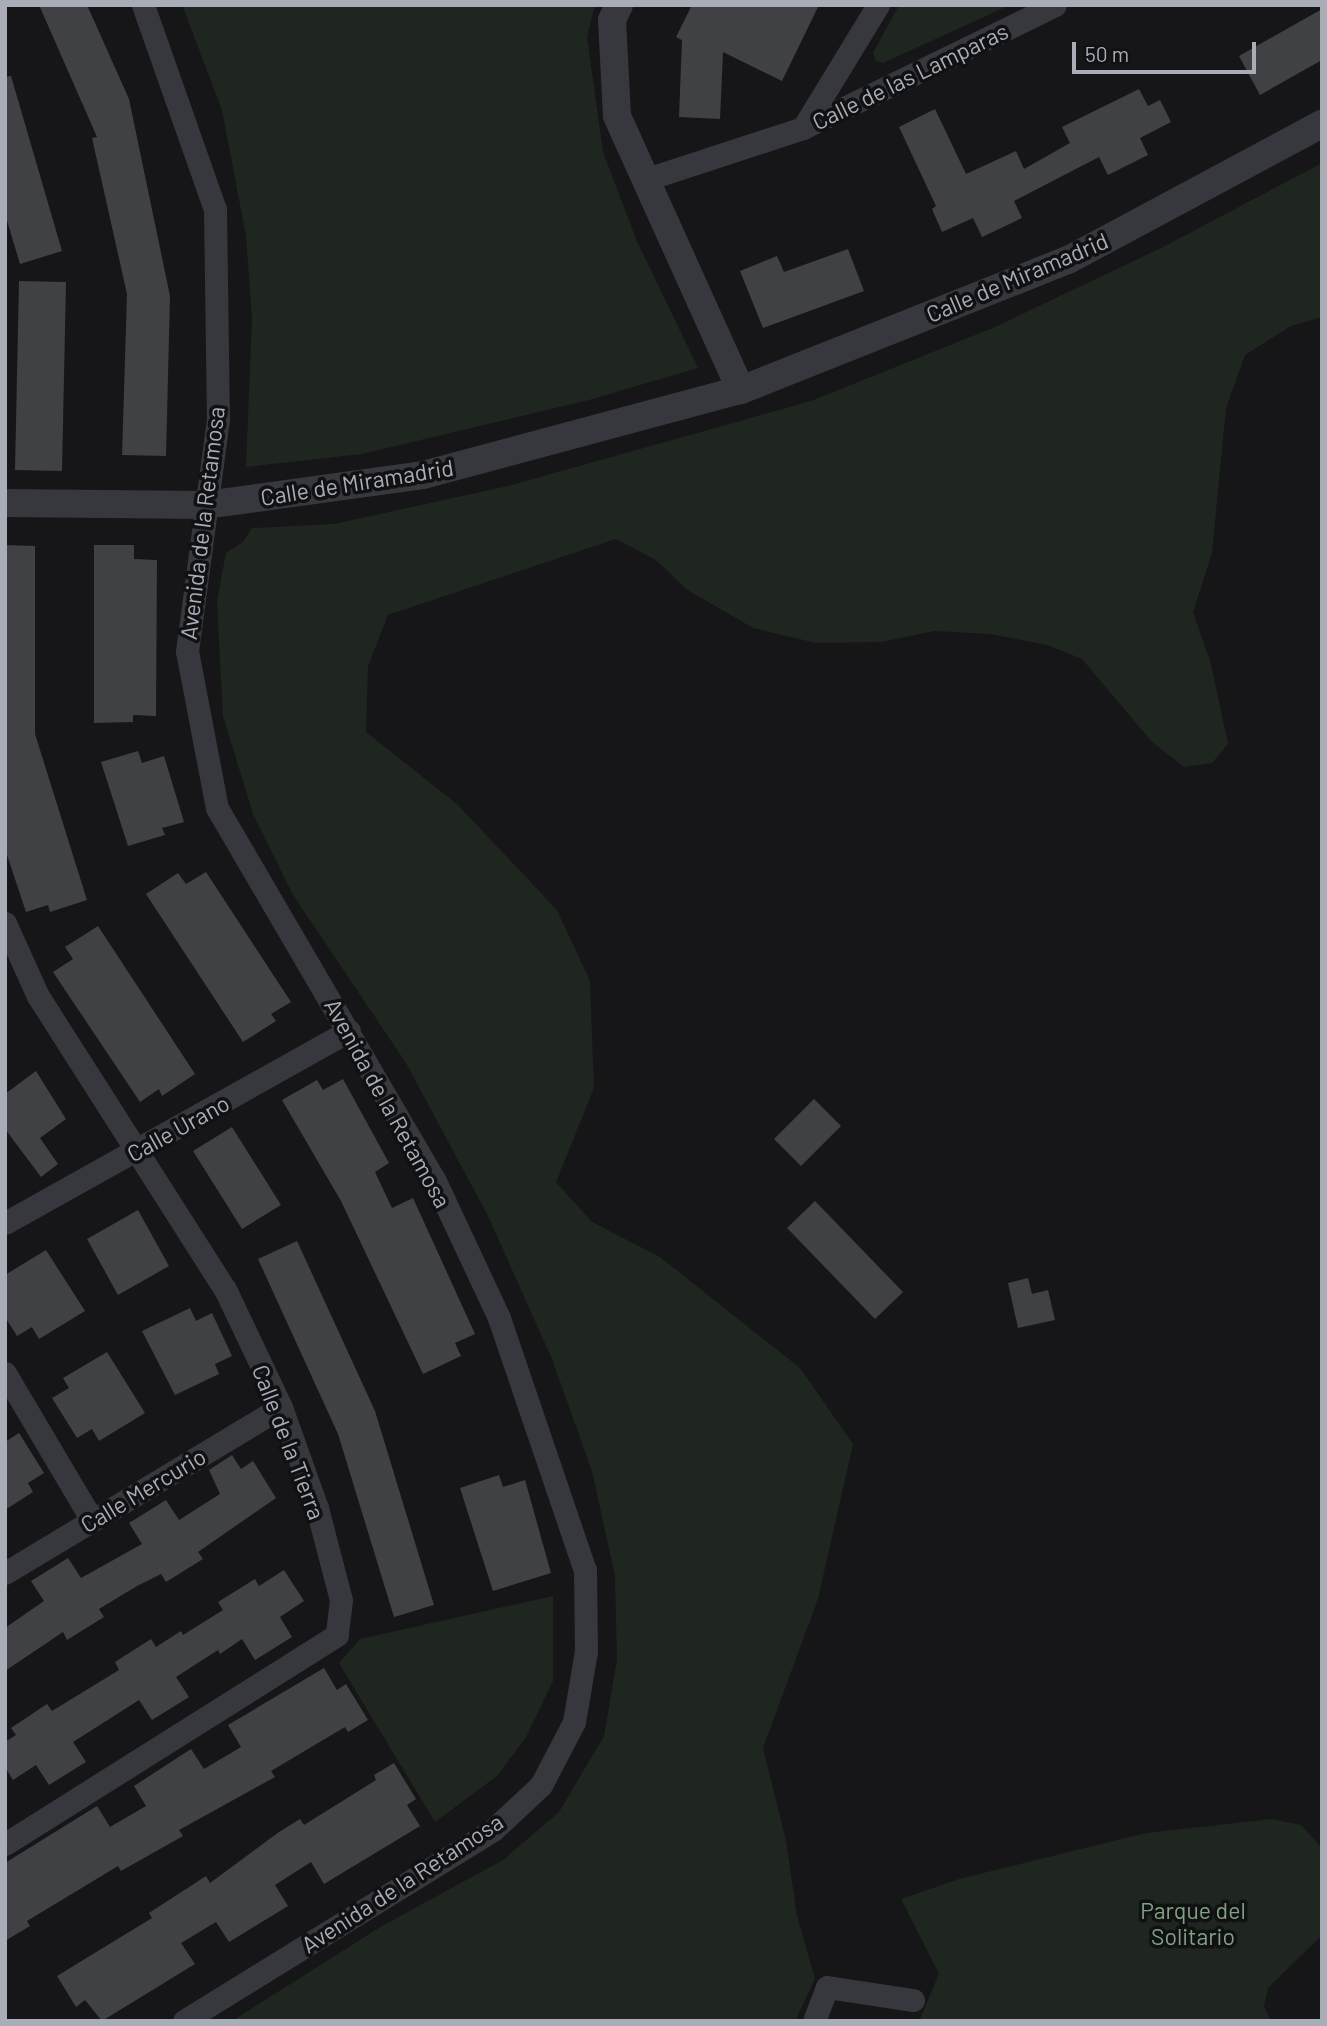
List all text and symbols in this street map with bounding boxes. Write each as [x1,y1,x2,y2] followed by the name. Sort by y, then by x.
[808,17,1012,135] street label: Calle de las Lamparas
[1075,28,1259,72] scale bar
[1085,41,1129,66] text: 50 m
[922,226,1112,328] street label: Calle de Miramadrid
[174,405,230,641] street label: Avenida de la Retamosa
[259,453,455,511] street label: Calle de Miramadrid
[319,994,457,1212] street label: Avenida de la Retamosa
[122,1089,234,1167] street label: Calle Urano
[247,1361,331,1523] street label: Calle de la Tierra
[75,1442,211,1538] street label: Calle Mercurio
[296,1807,508,1959] street label: Avenida de la Retamosa
[1140,1896,1246,1950] park label: Parque del Solitario

